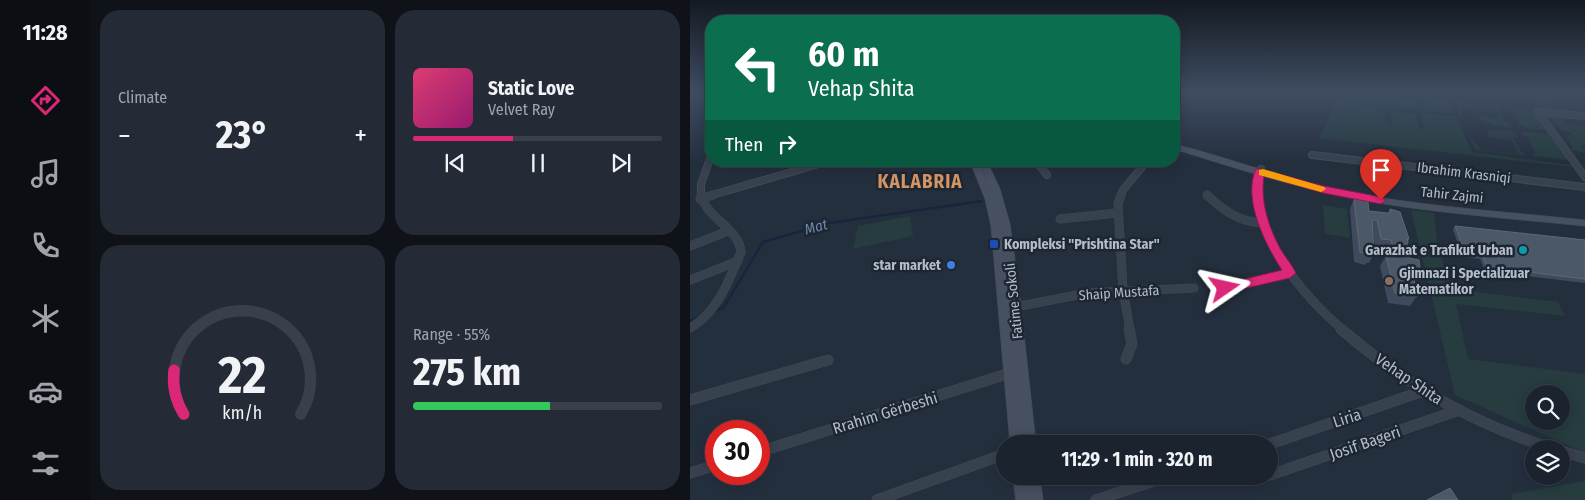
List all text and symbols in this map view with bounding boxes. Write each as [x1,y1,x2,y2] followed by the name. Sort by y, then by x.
[22,19,68,46] text: 11:28
[808,33,879,75] text: 60 m
[725,35,790,100] icon: left
[808,75,915,102] text: Vehap Shita
[488,77,575,100] text: Static Love
[28,83,63,118] icon: directions
[118,88,167,107] text: Climate
[488,100,555,119] text: Velvet Ray
[216,112,269,158] text: 23°
[118,119,131,152] text: −
[354,119,367,152] text: +
[773,130,801,158] icon: right
[725,133,763,156] text: Then
[441,149,469,177] icon: previous
[524,149,552,177] icon: pause
[607,149,635,177] icon: next
[1360,149,1402,200] pin
[28,156,63,191] icon: music
[1367,156,1395,184] icon: arrive
[1416,159,1512,187] street label: Ibrahim Krasniqi
[877,170,963,193] district label: KALABRIA
[1420,183,1484,207] street label: Tahir Zajmi
[802,215,830,239] water label: Mat
[28,228,63,263] icon: phone
[1004,236,1160,253] place label: Kompleksi "Prishtina Star"
[988,238,1000,250] marker: Kompleksi "Prishtina Star"
[1365,242,1513,259] place label: Garazhat e Trafikut Urban
[1517,244,1529,256] marker: Garazhat e Trafikut Urban
[873,257,942,274] place label: star market
[945,259,957,271] marker: star market
[1198,261,1250,313] position arrow
[1002,262,1026,340] street label: Fatime Sokoli
[1399,265,1530,298] place label: Gjimnazi i Specializuar Matematikor
[1383,275,1395,287] marker: Gjimnazi i Specializuar Matematikor
[1078,282,1160,304] street label: Shaip Mustafa
[28,301,63,336] icon: climate
[413,325,490,344] text: Range · 55%
[217,344,267,407] text: 22
[413,349,521,395] text: 275 km
[1372,349,1447,409] street label: Vehap Shita
[28,374,63,409] icon: car
[1525,385,1570,485] map controls
[1525,385,1570,430] button: search
[830,388,940,438] street label: Rrahim Gërbeshi
[223,402,262,424] text: km/h
[1330,405,1364,431] street label: Liria
[705,420,770,485] speed limit sign: 30
[1327,422,1403,464] street label: Josif Bageri
[1525,440,1570,485] button: layers
[28,446,63,481] icon: filters
[1062,448,1212,471] text: 11:29 · 1 min · 320 m

